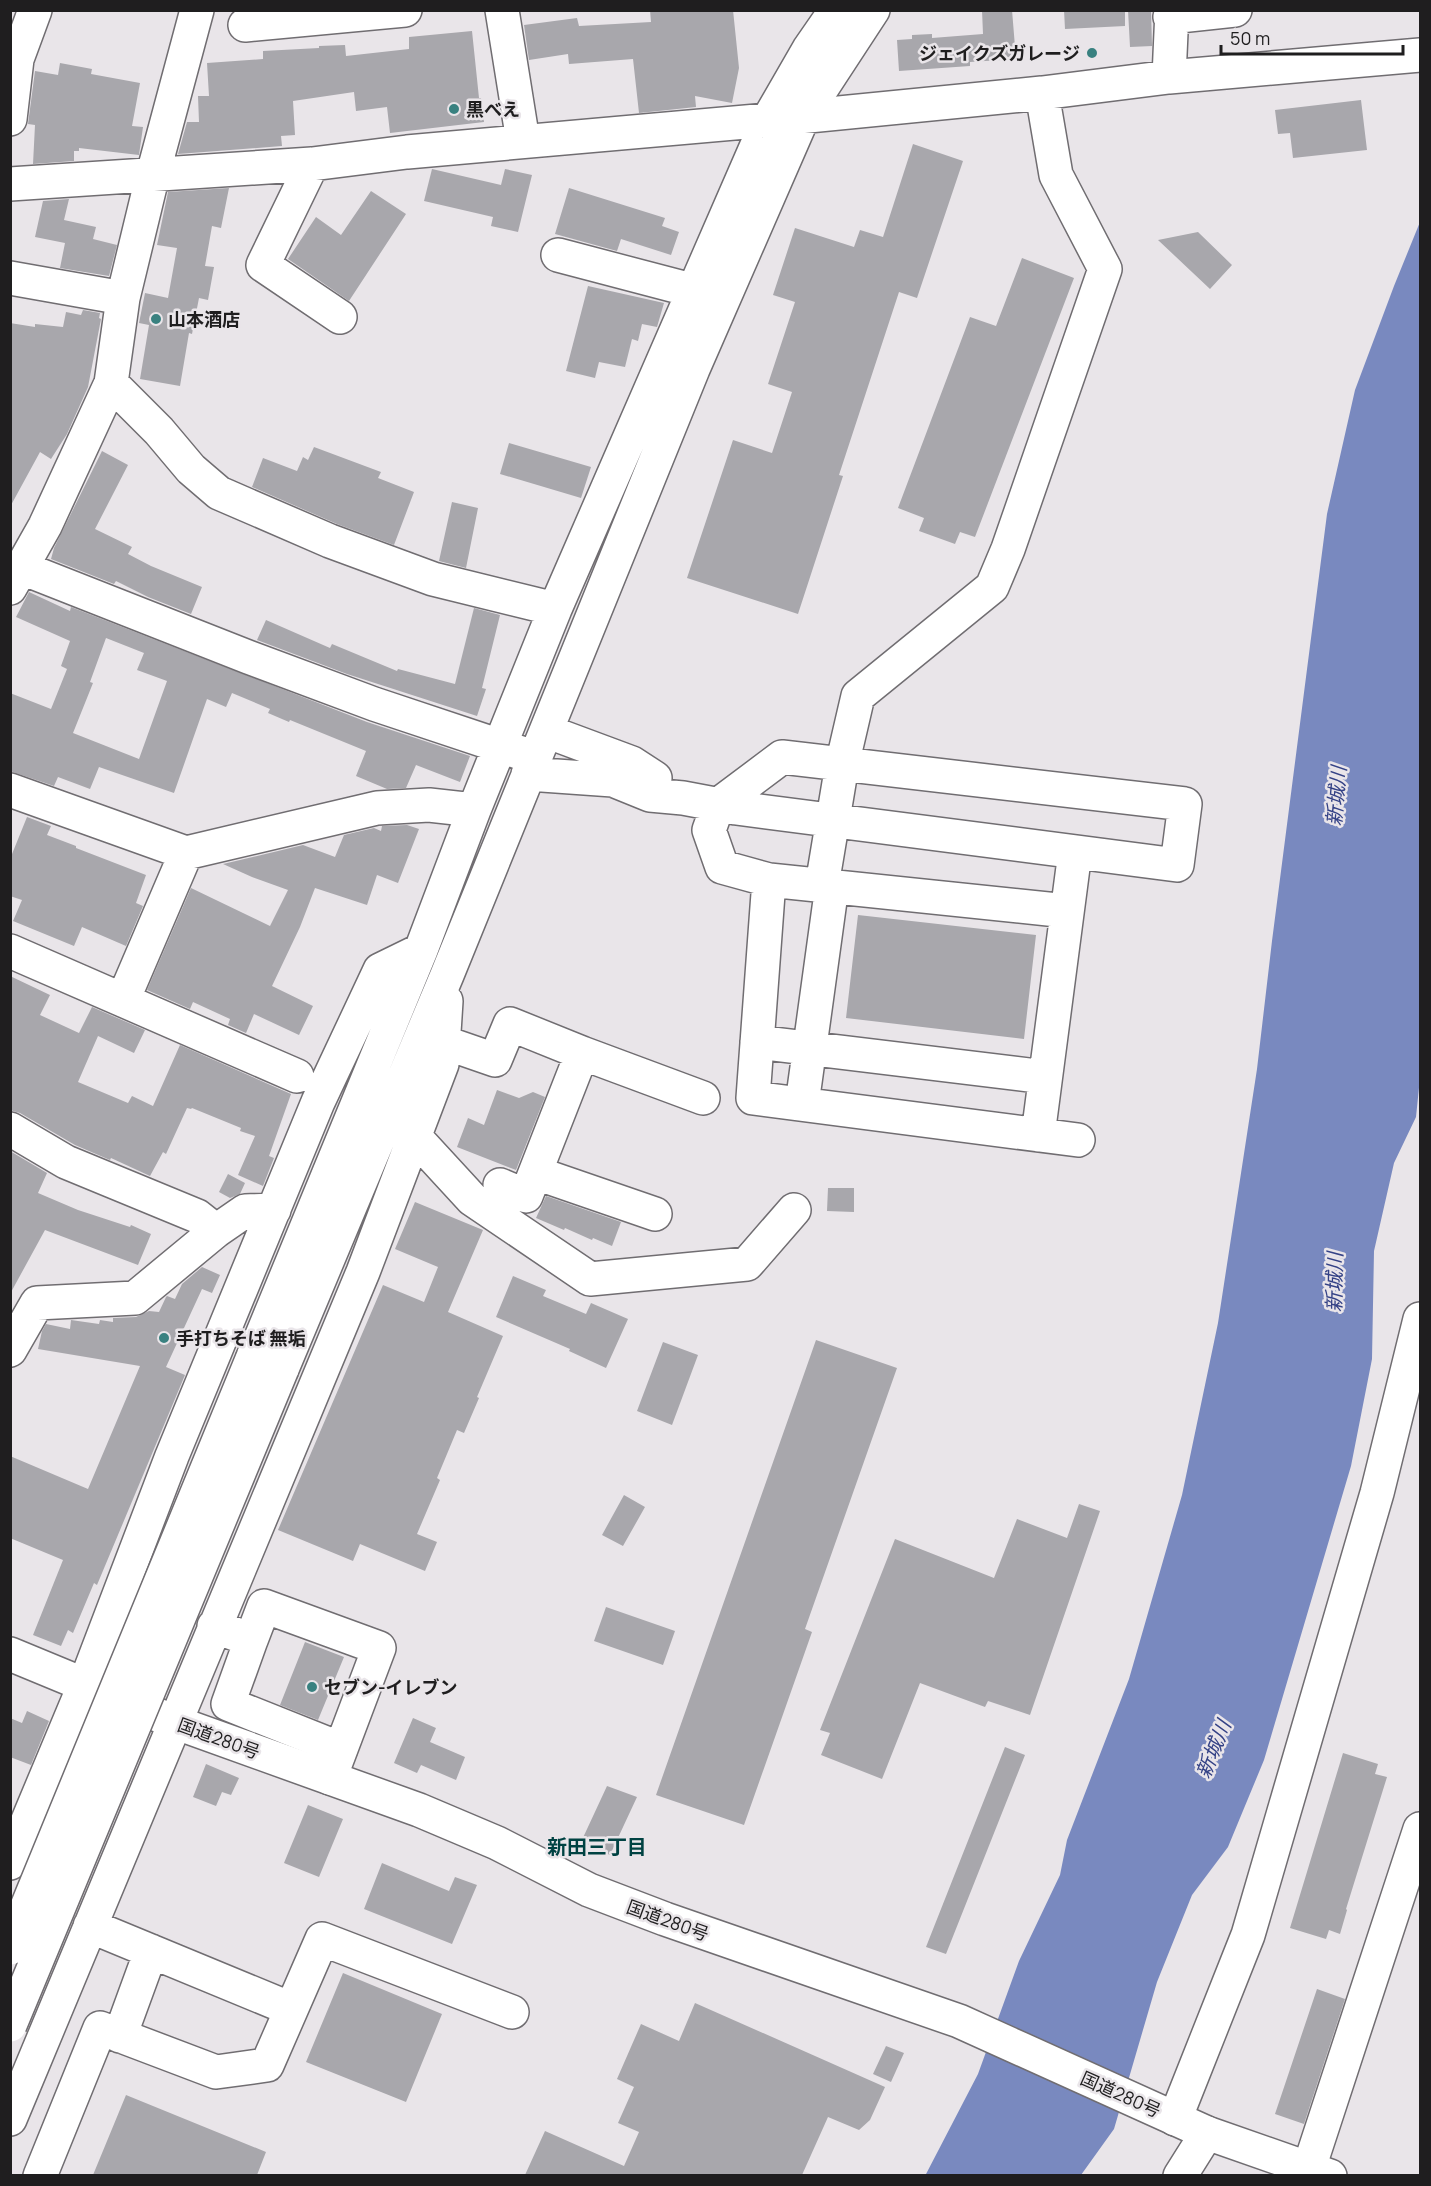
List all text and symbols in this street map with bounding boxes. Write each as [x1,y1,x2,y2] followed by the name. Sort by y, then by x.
[1221,18,1402,56] scale bar
[1230,26,1270,50] text: 50 m
[919,41,1080,65] place label: ジェイクズガレージ
[1085,46,1099,60] marker: ジェイクズガレージ
[466,97,520,121] place label: 黒べえ
[447,102,461,116] marker: 黒べえ
[168,307,240,331] place label: 山本酒店
[149,312,163,326] marker: 山本酒店
[1320,763,1352,827] water label: 新城川
[1320,1250,1348,1312] water label: 新城川
[176,1326,306,1350] place label: 手打ちそば 無垢
[157,1331,171,1345] marker: 手打ちそば 無垢
[324,1675,458,1699] place label: セブン-イレブン
[305,1680,319,1694] marker: セブン-イレブン
[175,1712,263,1764] street label: 国道280号
[1189,1714,1238,1782] water label: 新城川
[547,1833,647,1860] district label: 新田三丁目
[624,1894,712,1946] street label: 国道280号
[1077,2066,1165,2122] street label: 国道280号

